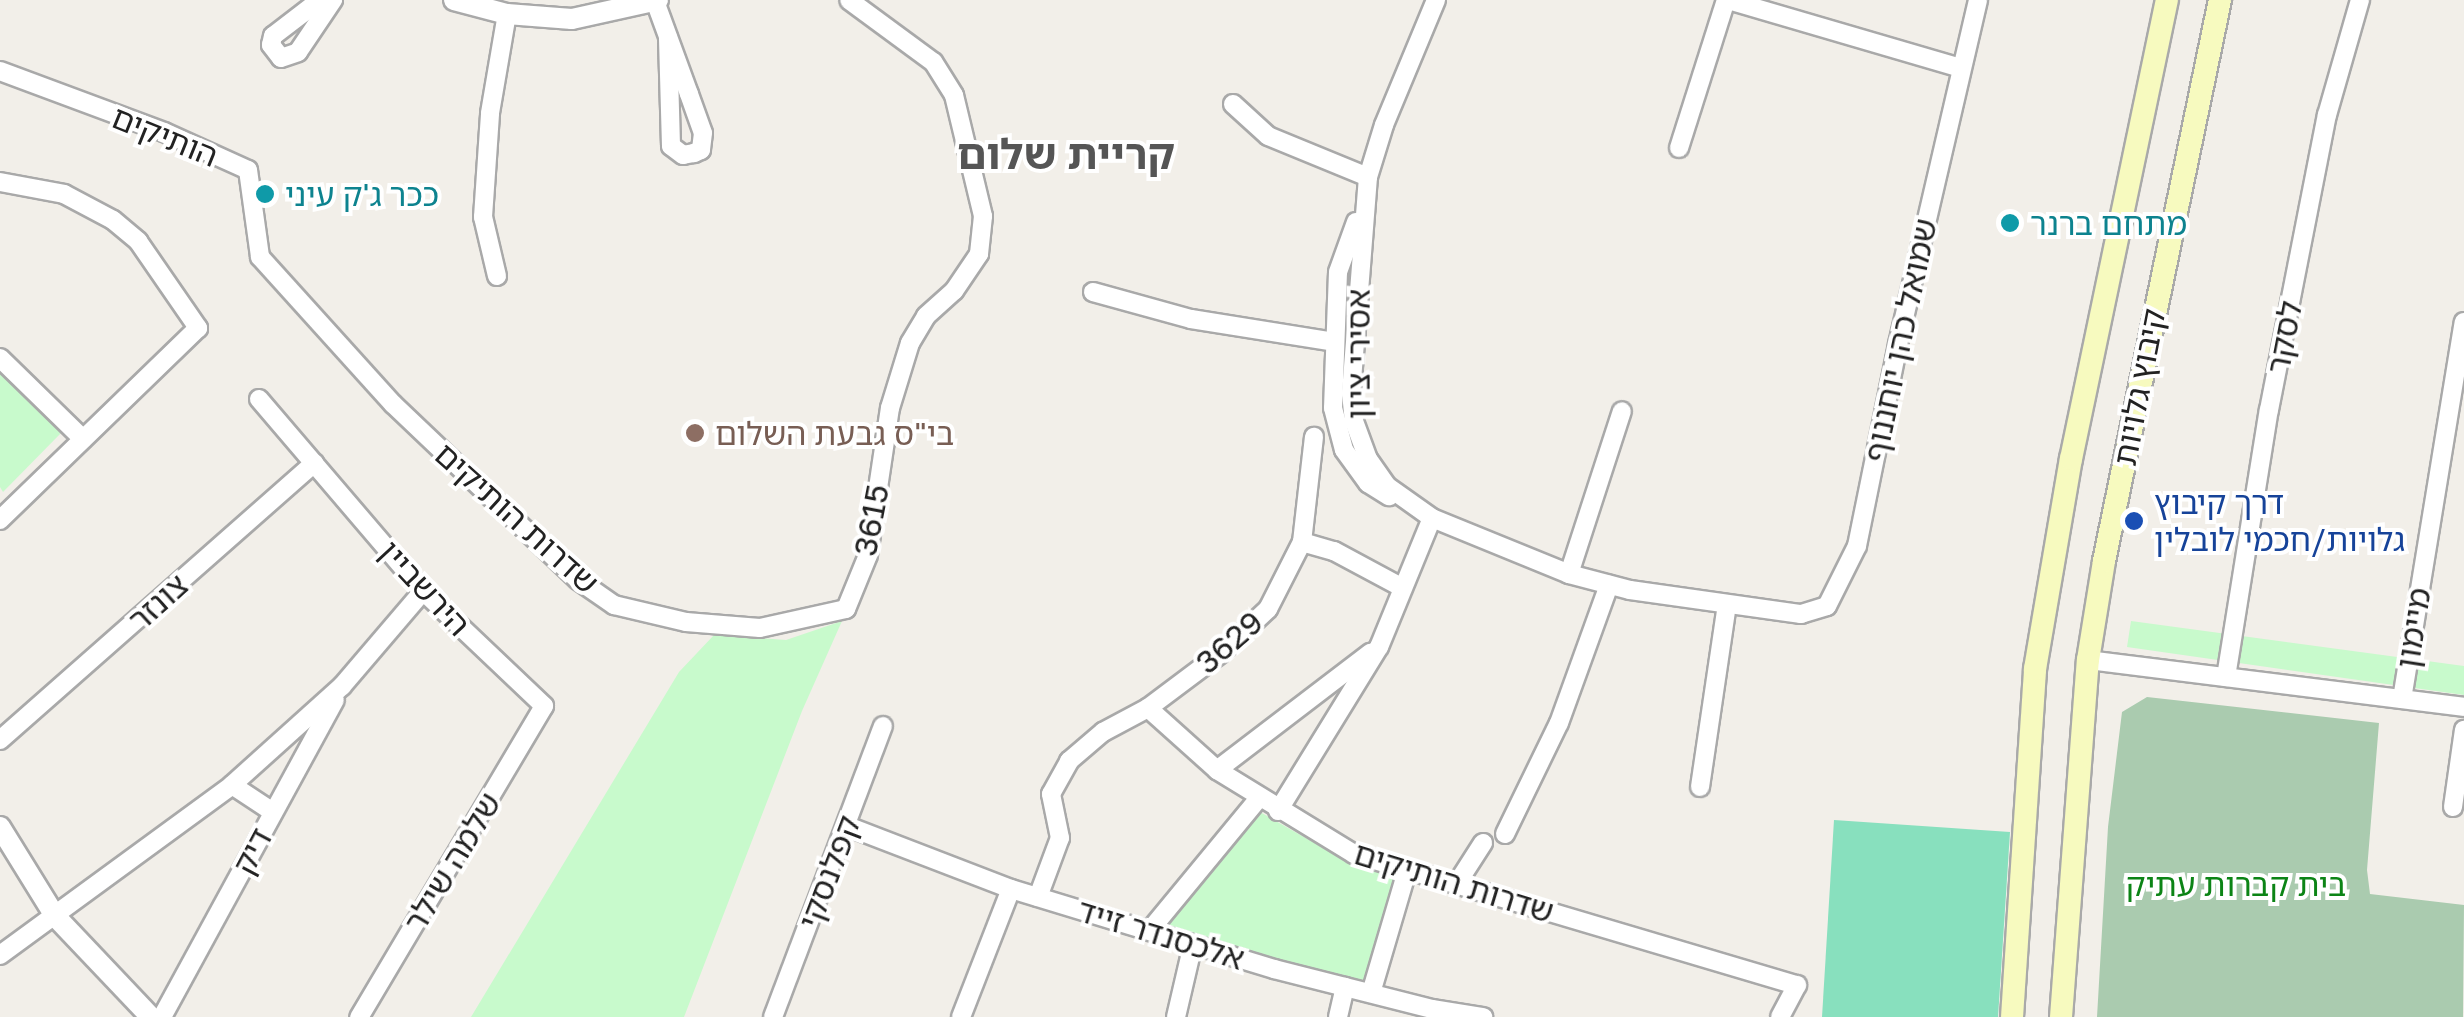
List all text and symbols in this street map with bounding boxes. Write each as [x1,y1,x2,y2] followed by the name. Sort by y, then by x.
[106,97,224,175] street label: הותיקים
[957,128,1175,178] district label: קריית שלום
[285,175,439,213] place label: ככר ג'ק עיני
[254,183,276,205] marker: ככר ג'ק עיני
[2030,204,2187,242] place label: מתחם ברנר
[1999,212,2021,234] marker: מתחם ברנר
[1855,215,1945,465] street label: שמואל כהן יוחננוף
[1339,289,1377,419] street label: אסירי ציון
[2258,297,2310,377] street label: לסקר
[2105,305,2173,469] street label: קיבוץ גלויות
[715,414,954,452] place label: בי"ס גבעת השלום
[684,422,706,444] marker: בי"ס גבעת השלום
[427,435,607,601] street label: שדרות הותיקים
[845,481,897,559] street label: 3615
[2154,484,2405,559] place label: דרך קיבוץ גלויות/חכמי לובלין
[2123,510,2145,532] marker: דרך קיבוץ גלויות/חכמי לובלין
[371,533,479,643] street label: הירשביין
[120,565,196,639] street label: צונזר
[2388,585,2438,671] street label: מיימון
[1188,603,1270,681] street label: 3629
[396,785,508,939] street label: שלמה שילר
[790,810,868,934] street label: קפלנסקי
[224,821,280,881] street label: דיק
[1349,833,1559,931] street label: שדרות הותיקים
[2126,865,2346,903] park label: בית קברות עתיק
[1073,890,1249,978] street label: אלכסנדר זייד

